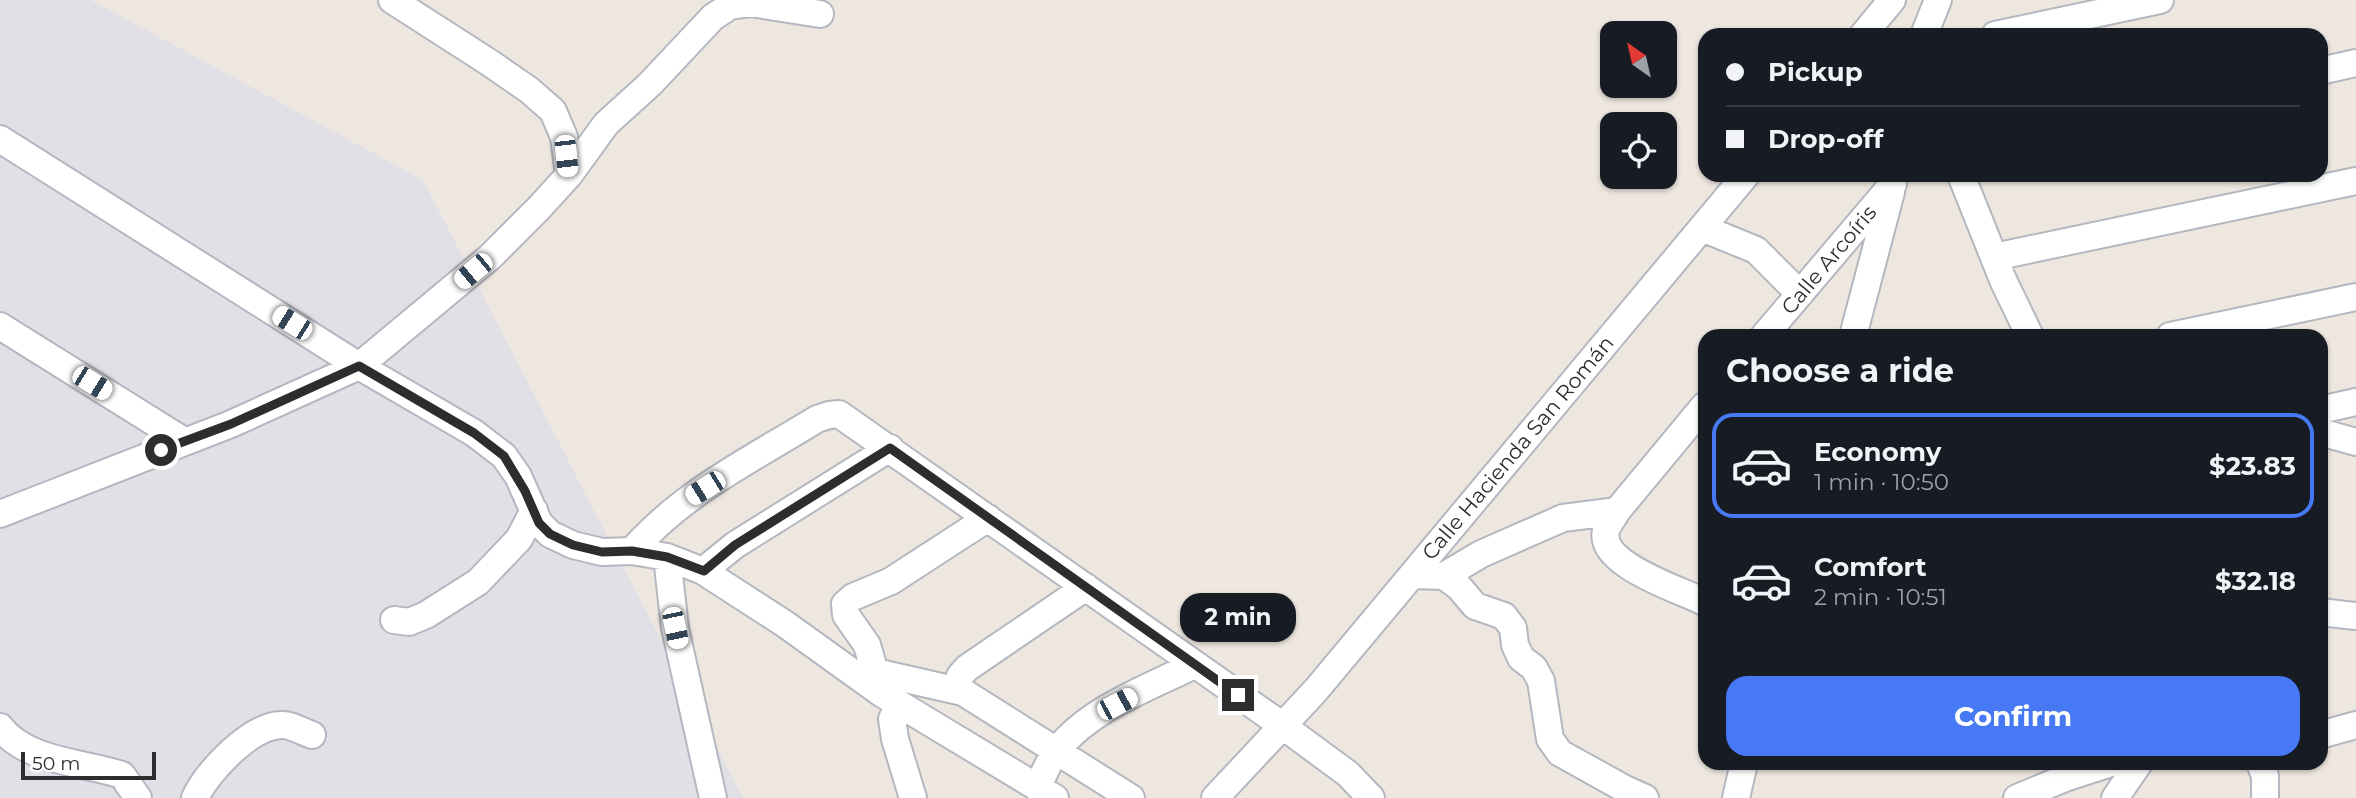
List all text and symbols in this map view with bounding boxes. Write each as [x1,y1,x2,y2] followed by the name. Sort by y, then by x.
[1600,21,1676,98] north arrow
[1600,21,1677,189] map controls
[1768,56,1863,88] text: Pickup
[1600,112,1677,189] button: locate
[1768,123,1883,155] text: Drop-off
[554,134,579,178] car
[1776,200,1881,319] street label: Calle Arcoíris
[451,249,496,293] car
[269,303,316,343] car
[1417,331,1619,565] street label: Calle Hacienda San Román
[1726,351,1954,390] text: Choose a ride
[69,363,116,403] car
[145,434,177,466] route start
[1730,434,1793,497] icon: car
[1814,436,1941,468] text: Economy
[2209,450,2296,482] text: $23.83
[682,468,729,508] car
[1814,468,1949,496] text: 1 min · 10:50
[1730,549,1793,612] icon: car
[1814,551,1926,583] text: Comfort
[2215,565,2296,597] text: $32.18
[1814,583,1947,611] text: 2 min · 10:51
[1180,594,1296,642] callout: 2 min
[1204,603,1272,631] text: 2 min
[661,605,690,651] car
[1726,676,2300,756] button: Confirm
[1222,679,1254,711] route end
[1094,685,1141,723] car
[21,749,156,781] scale bar
[32,752,80,775] text: 50 m

